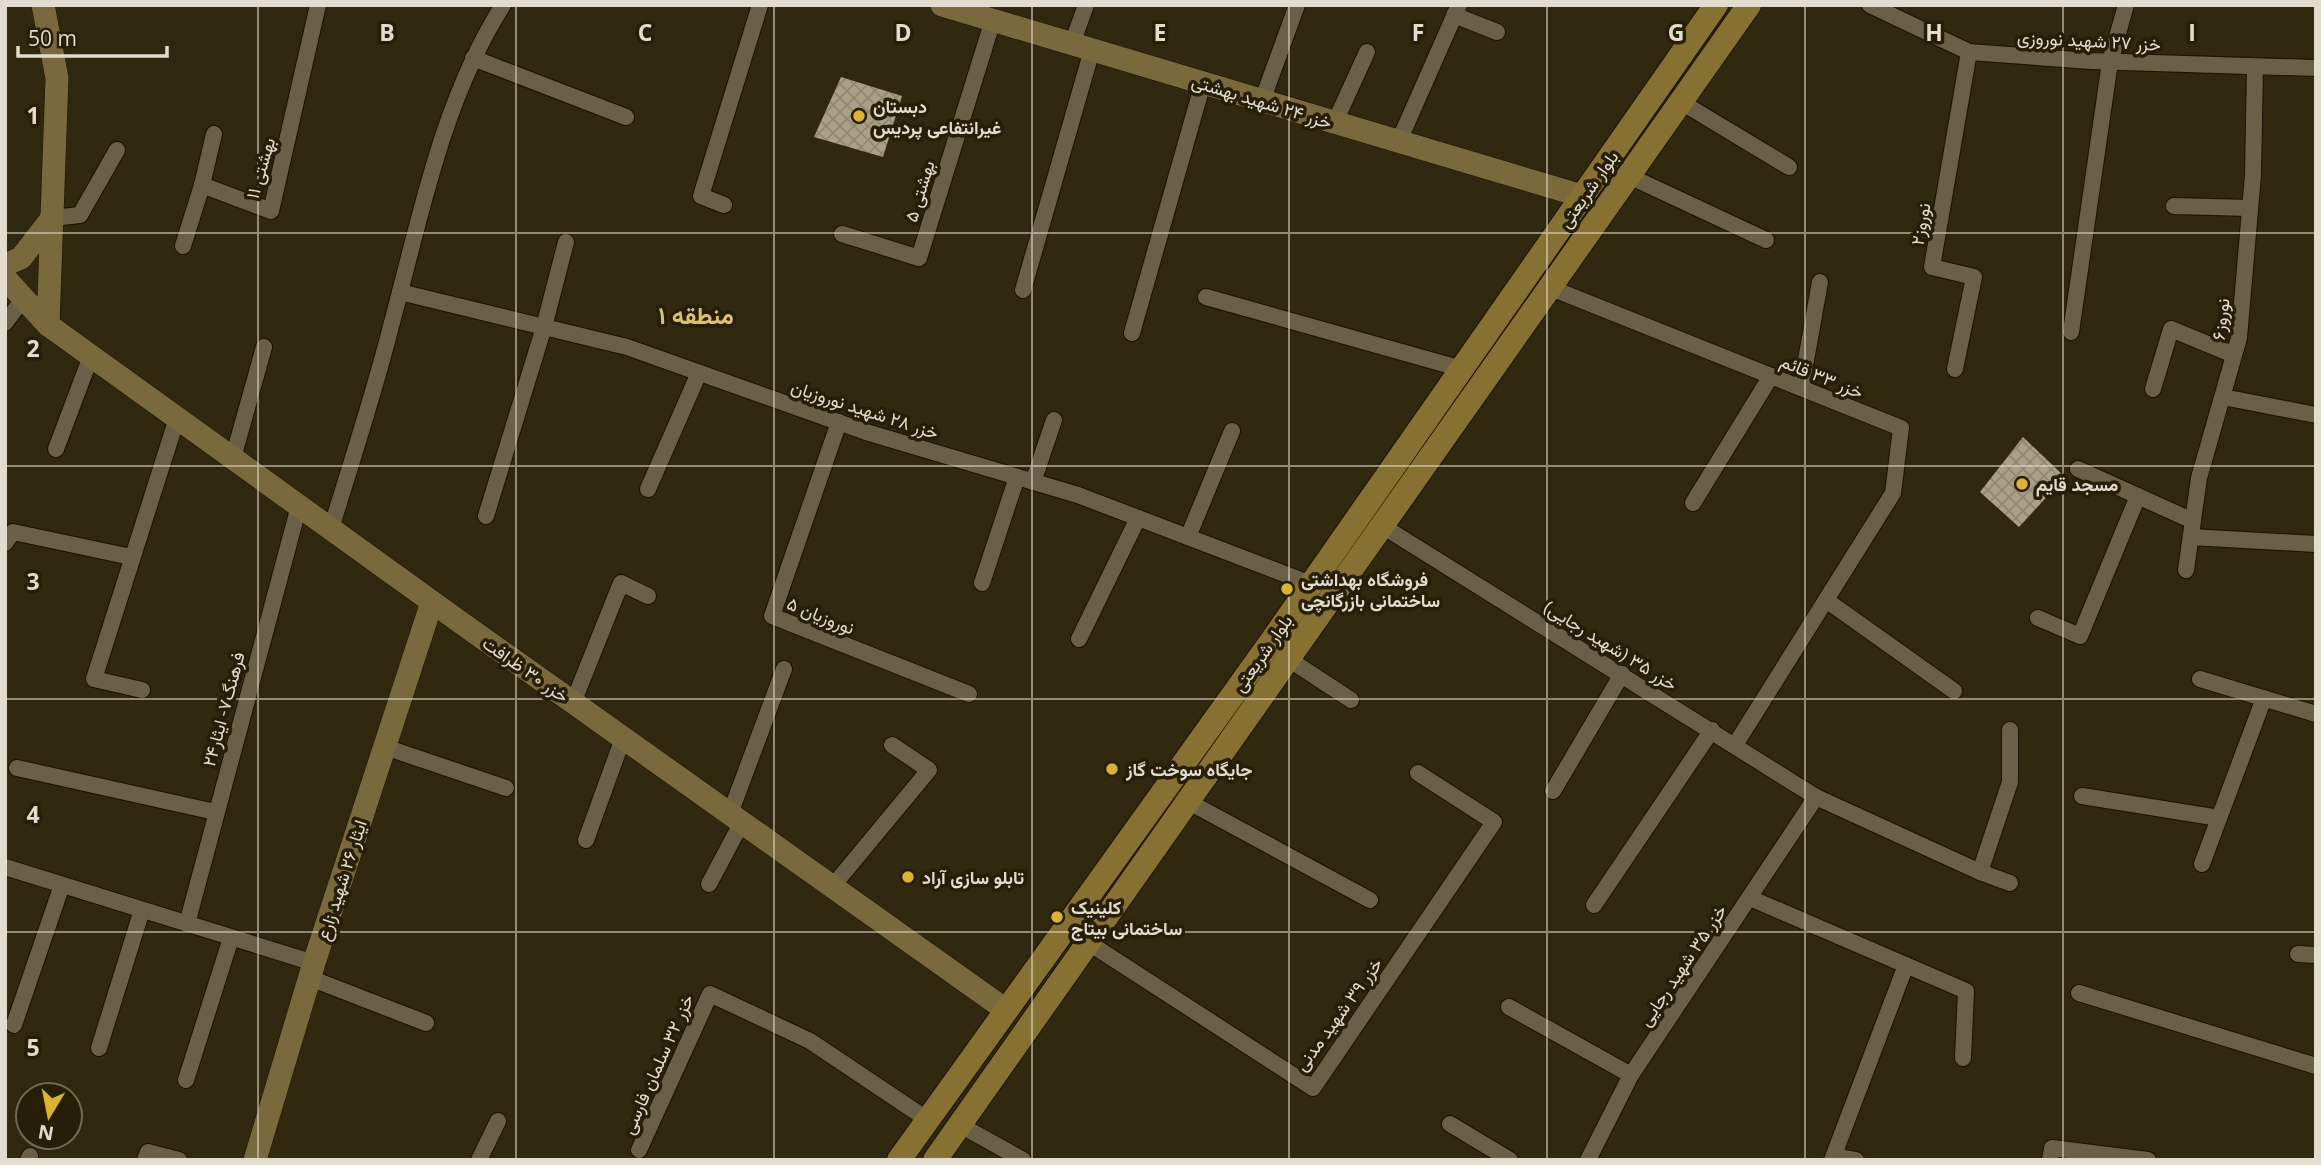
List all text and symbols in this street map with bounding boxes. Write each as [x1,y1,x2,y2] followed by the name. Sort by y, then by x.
[18,14,166,58] scale bar
[379,16,395,48] text: B
[638,16,652,48] text: C
[894,16,912,48] text: D
[1154,16,1166,48] text: E
[1412,16,1424,48] text: F
[1668,16,1684,48] text: G
[1925,16,1943,48] text: H
[2188,16,2196,48] text: I
[28,24,77,52] text: 50 m
[2016,24,2162,56] street label: خزر ۲۷ شهید نوروزی
[1189,68,1335,134] street label: خزر ۲۴ شهید بهشتی
[873,94,1001,140] place label: دبستان غیرانتفاعی پردیس
[26,99,40,131] text: 1
[851,108,867,124] marker: دبستان غیرانتفاعی پردیس
[240,135,280,201] street label: بهشتی ۱۱
[1553,146,1623,232] street label: بلوار شریعتی
[898,157,940,225] street label: بهشتی ۵
[1904,201,1936,247] street label: نوروز۲
[2206,297,2234,341] street label: نوروز۶
[658,298,734,331] district label: منطقه ۱
[26,332,40,364] text: 2
[1776,348,1867,405] street label: خزر ۳۳ قائم
[788,374,942,444] street label: خزر ۲۸ شهید نوروزیان
[2036,472,2119,497] place label: مسجد قایم
[2014,476,2030,492] marker: مسجد قایم
[26,565,40,597] text: 3
[1301,567,1440,613] place label: فروشگاه بهداشتی ساختمانی بازرگانچی
[1279,581,1295,597] marker: فروشگاه بهداشتی ساختمانی بازرگانچی
[784,591,858,639] street label: نوروزیان ۵
[1540,594,1682,696] street label: خزر ۳۵ (شهید رجایی)
[1227,610,1297,696] street label: بلوار شریعتی
[478,630,574,708] street label: خزر ۳۰ ظرافت
[196,649,250,769] street label: فرهنگ۷- ایثار۲۴
[1125,757,1252,781] place label: جایگاه سوخت گاز
[1104,761,1120,777] marker: جایگاه سوخت گاز
[26,798,40,830] text: 4
[310,817,373,944] street label: ایثار ۲۶ شهید زارع
[922,865,1024,889] place label: تابلو سازی آراد
[900,869,916,885] marker: تابلو سازی آراد
[1071,895,1182,941] place label: کلینیک ساختمانی بیتاج
[1632,899,1732,1031] street label: خزر ۳۵ شهید رجایی
[1049,909,1065,925] marker: کلینیک ساختمانی بیتاج
[1289,952,1387,1076] street label: خزر ۳۹ شهید مدنی
[615,990,699,1138] street label: خزر ۳۲ سلمان فارسی
[26,1031,40,1063] text: 5
[14,1081,84,1151] north arrow
[36,1119,56,1147] text: N

